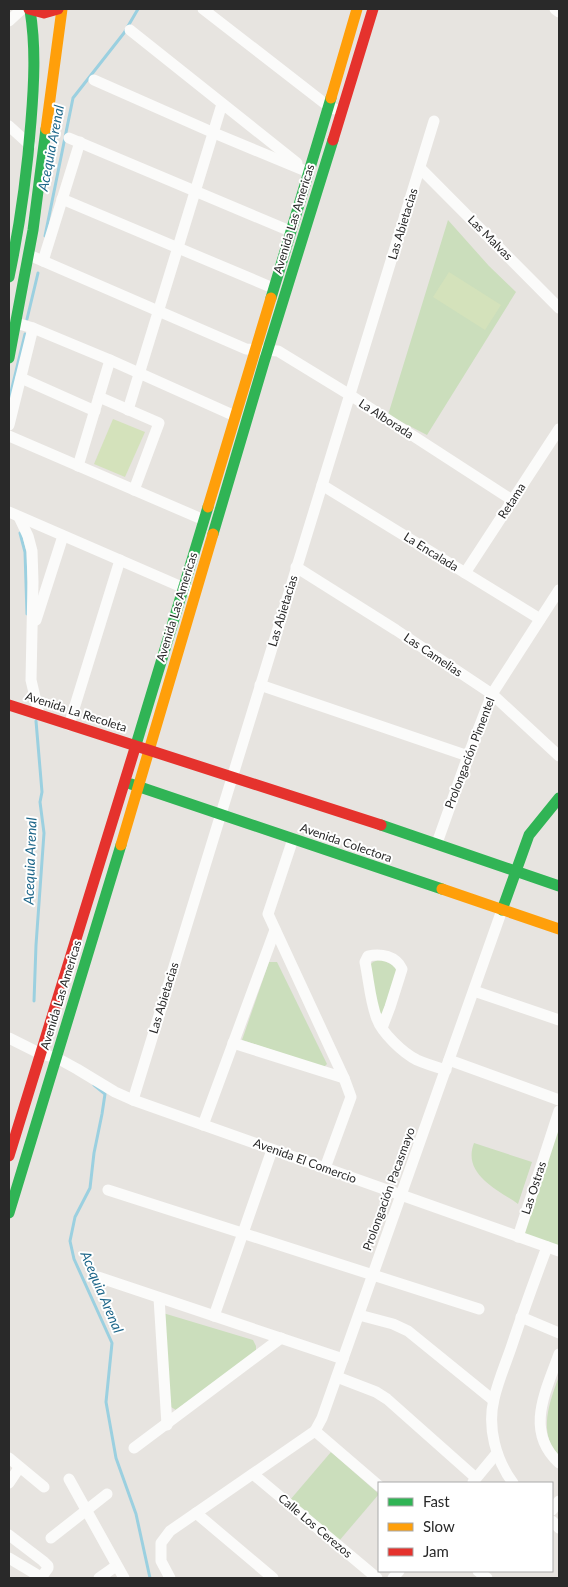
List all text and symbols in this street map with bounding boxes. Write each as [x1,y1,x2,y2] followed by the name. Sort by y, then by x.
[34,103,67,193] water label: Acequia Arenal
[270,162,317,275] street label: Avenida Las Americas
[385,186,421,261] street label: Las Abietacias
[465,212,516,263] street label: Las Malvas
[356,395,416,442] street label: La Alborada
[495,480,529,521] street label: Retama
[401,529,461,574] street label: La Encalada
[153,550,200,663] street label: Avenida Las Americas
[265,573,301,648] street label: Las Abietacias
[401,630,465,680] street label: Las Camelias
[24,688,129,735] street label: Avenida La Recoleta
[441,695,498,811] street label: Prolongación Pimentel
[19,817,40,906] water label: Acequia Arenal
[298,820,394,865] street label: Avenida Colectora
[37,938,84,1051] street label: Avenida Las Americas
[146,960,182,1035] street label: Las Abietacias
[359,1125,418,1253] street label: Prolongación Pacasmayo
[252,1135,359,1186] street label: Avenida El Comercio
[518,1159,549,1216] street label: Las Ostras
[77,1247,127,1335] water label: Acequia Arenal
[378,1482,553,1572] legend
[275,1490,355,1561] street label: Calle Los Cerezos
[423,1492,450,1510] text: Fast
[423,1517,455,1535] text: Slow
[423,1542,449,1560] text: Jam

